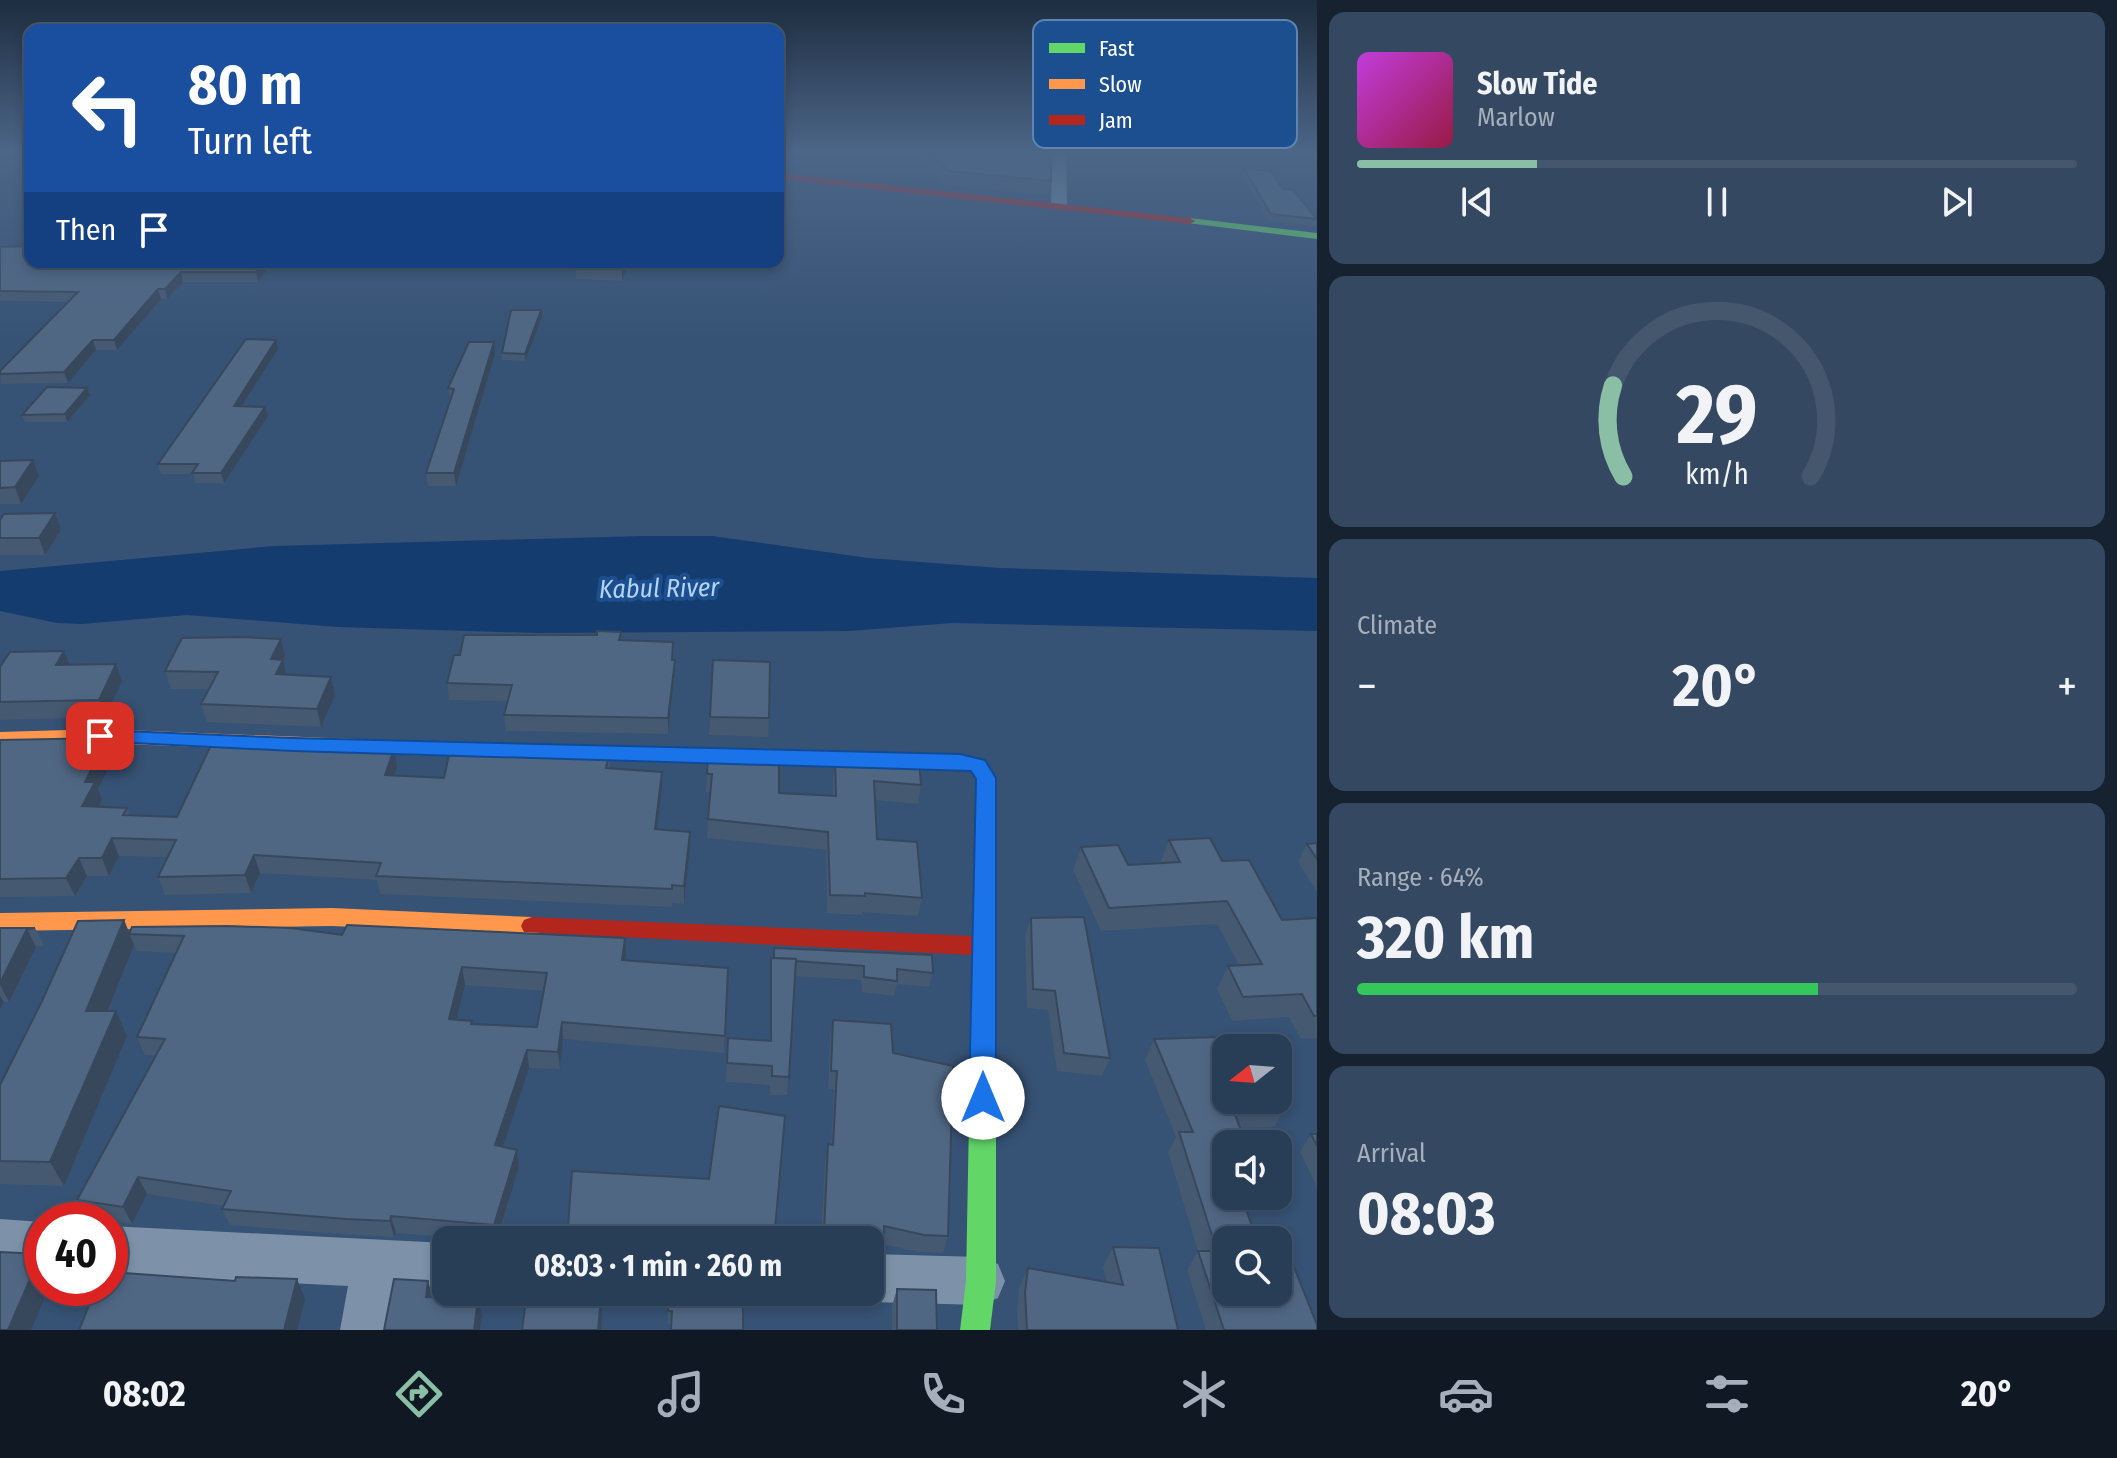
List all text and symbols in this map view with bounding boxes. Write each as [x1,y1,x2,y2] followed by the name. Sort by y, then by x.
[1033,20,1297,148] legend
[1099,35,1135,62] text: Fast
[188,52,303,119] text: 80 m
[56,56,160,160] icon: left
[1477,66,1598,102] text: Slow Tide
[1099,71,1142,98] text: Slow
[1477,102,1555,133] text: Marlow
[1099,107,1133,134] text: Jam
[188,120,312,164] text: Turn left
[1455,180,1499,224] icon: previous
[1695,180,1739,224] icon: pause
[1935,180,1979,224] icon: next
[132,208,176,252] icon: arrive
[56,212,116,248] text: Then
[1675,365,1758,465] text: 29
[1685,458,1749,493] text: km/h
[599,572,720,605] water label: Kabul River
[1357,610,1437,641] text: Climate
[1673,650,1761,722] text: 20°
[1357,660,1377,713] text: −
[2057,660,2077,713] text: +
[66,702,134,770] pin
[78,714,122,758] icon: arrive
[1357,862,1484,893] text: Range · 64%
[1357,902,1534,974] text: 320 km
[1212,1034,1292,1114] north arrow
[1212,1034,1292,1306] map controls
[941,1056,1025,1140] position arrow
[1212,1130,1292,1210] button: sound
[1357,1138,1426,1169] text: Arrival
[1357,1178,1496,1250] text: 08:03
[24,1202,128,1306] speed limit sign: 40
[1212,1226,1292,1306] button: search
[534,1248,782,1284] text: 08:03 · 1 min · 260 m
[391,1366,447,1422] icon: directions
[653,1366,709,1422] icon: music
[915,1366,971,1422] icon: phone
[1176,1366,1232,1422] icon: climate
[1438,1366,1494,1422] icon: car
[1699,1366,1755,1422] icon: filters
[103,1372,186,1416] text: 08:02
[1961,1372,2014,1416] text: 20°

